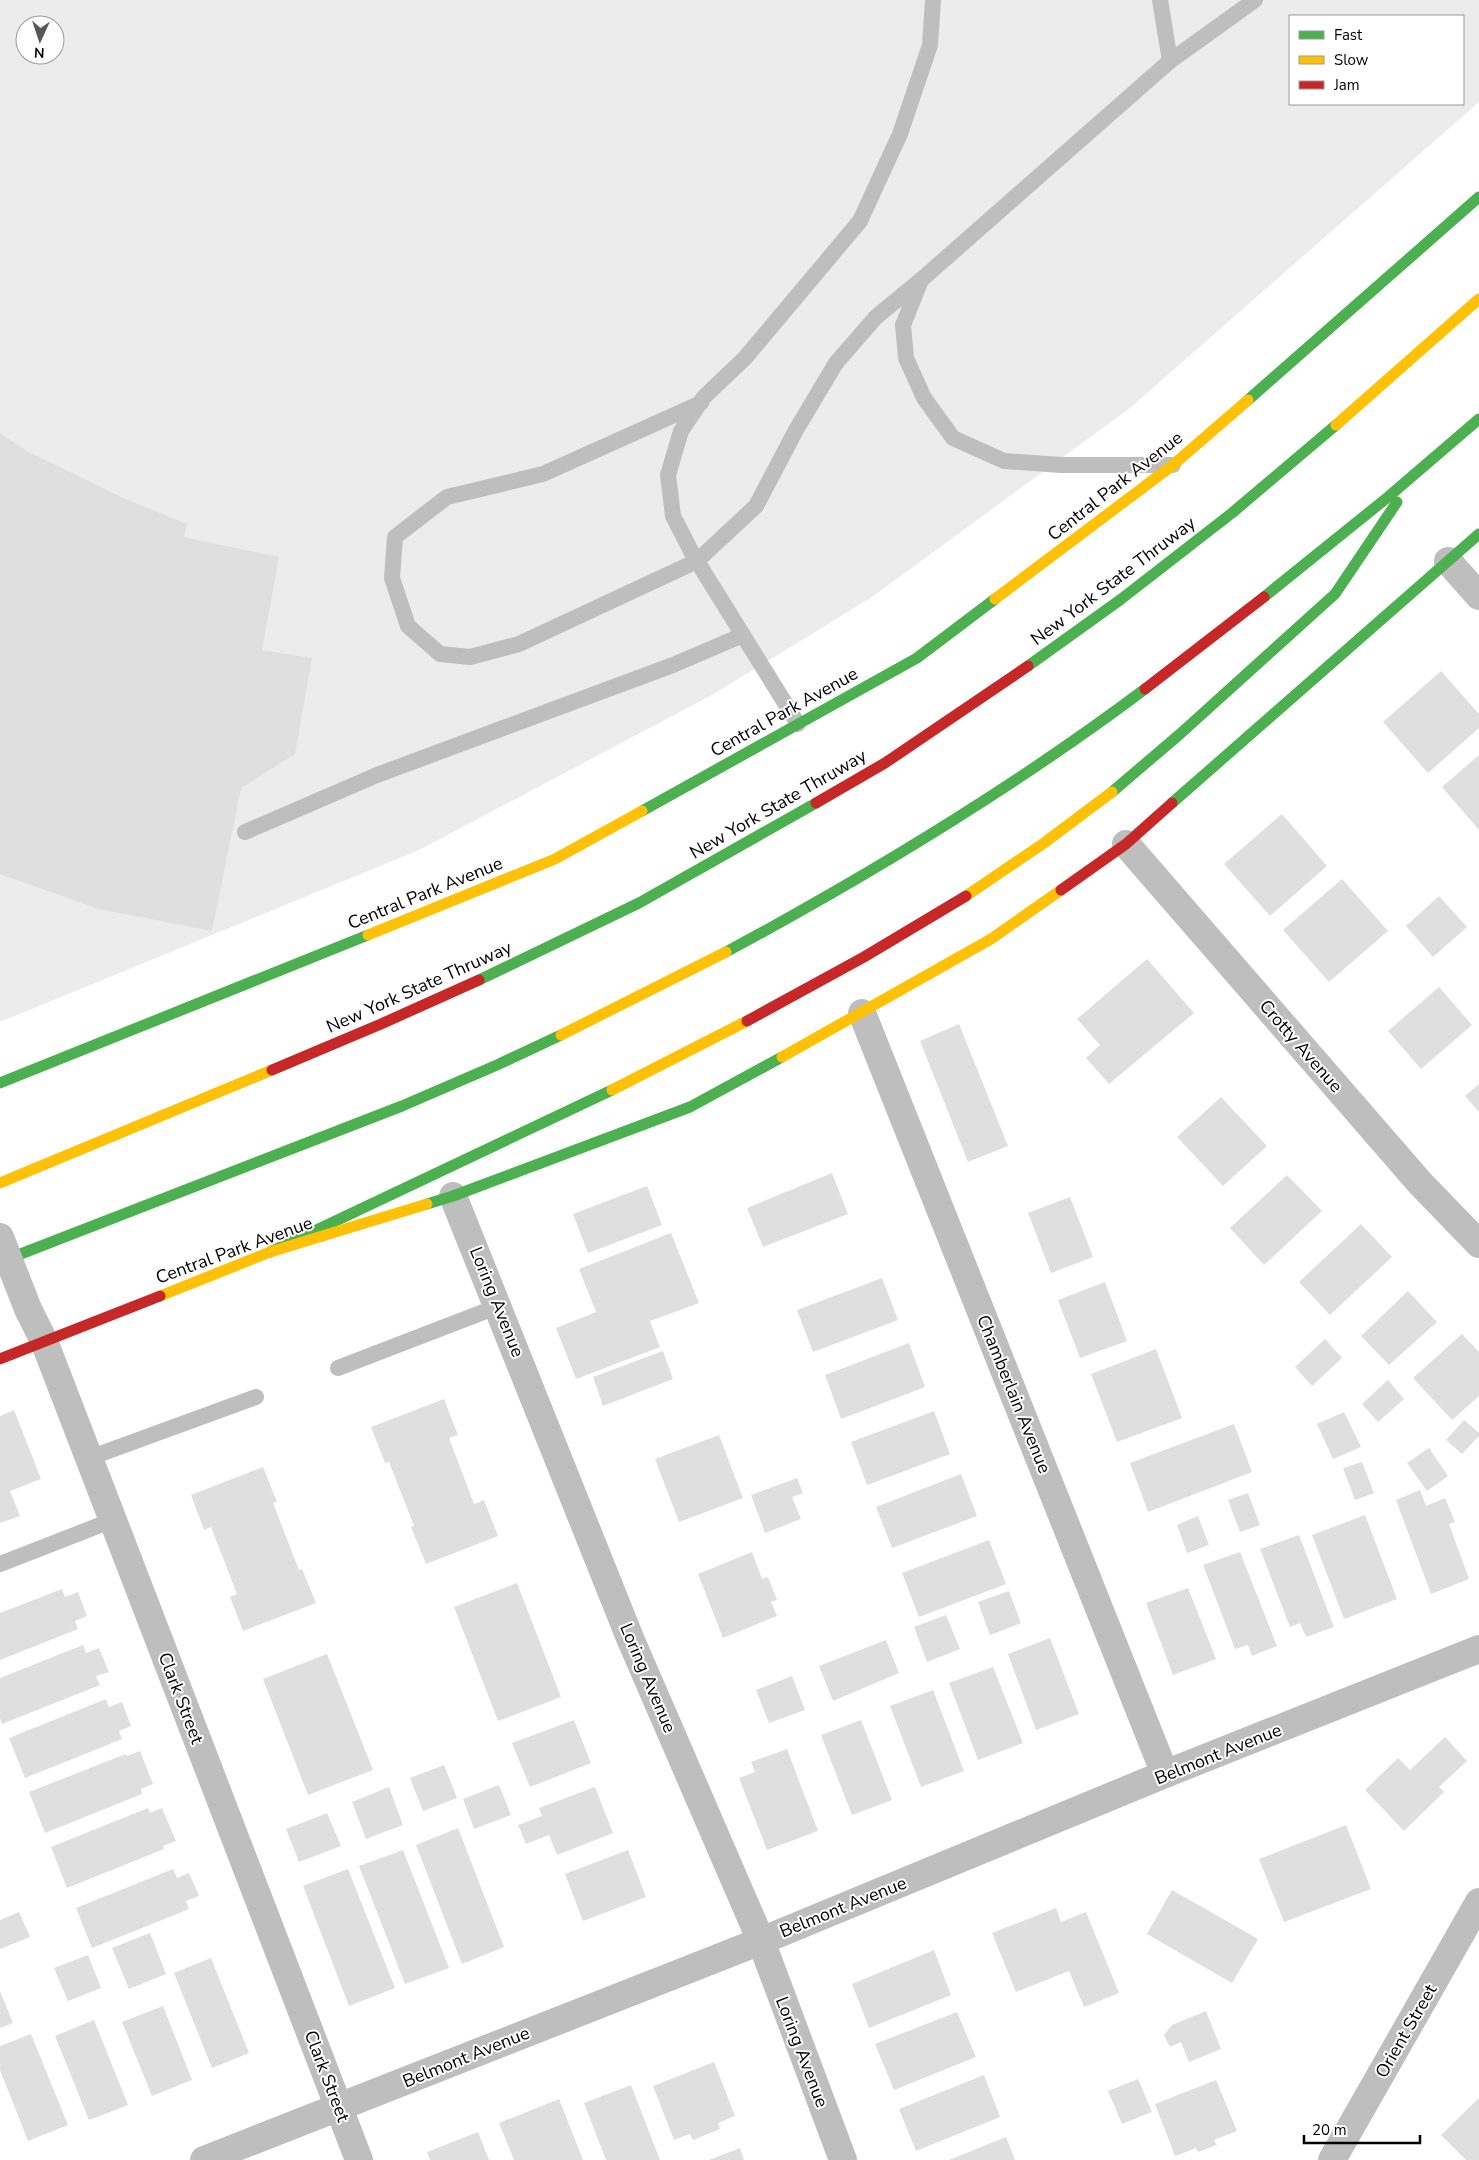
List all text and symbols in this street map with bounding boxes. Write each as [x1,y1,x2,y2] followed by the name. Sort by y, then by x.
[15,15,65,65] north arrow
[1289,15,1464,105] legend
[1334,25,1363,45] text: Fast
[34,43,45,62] text: N
[1334,50,1369,70] text: Slow
[1333,75,1360,95] text: Jam
[1042,426,1188,546] street label: Central Park Avenue
[1026,511,1201,651] street label: New York State Thruway
[706,661,862,763] street label: Central Park Avenue
[685,743,871,865] street label: New York State Thruway
[344,851,506,935] street label: Central Park Avenue
[323,935,516,1039] street label: New York State Thruway
[1254,994,1348,1098] street label: Crotty Avenue
[152,1210,316,1290] street label: Central Park Avenue
[464,1243,530,1361] street label: Loring Avenue
[971,1311,1057,1477] street label: Chamberlain Avenue
[614,1619,682,1737] street label: Loring Avenue
[153,1649,210,1748] street label: Clark Street
[1151,1718,1285,1790] street label: Belmont Avenue
[776,1871,910,1943] street label: Belmont Avenue
[1370,1979,1443,2082] street label: Orient Street
[770,1993,834,2111] street label: Loring Avenue
[399,2021,533,2093] street label: Belmont Avenue
[299,2027,356,2126] street label: Clark Street
[1304,2112,1420,2144] scale bar
[1312,2120,1347,2140] text: 20 m

